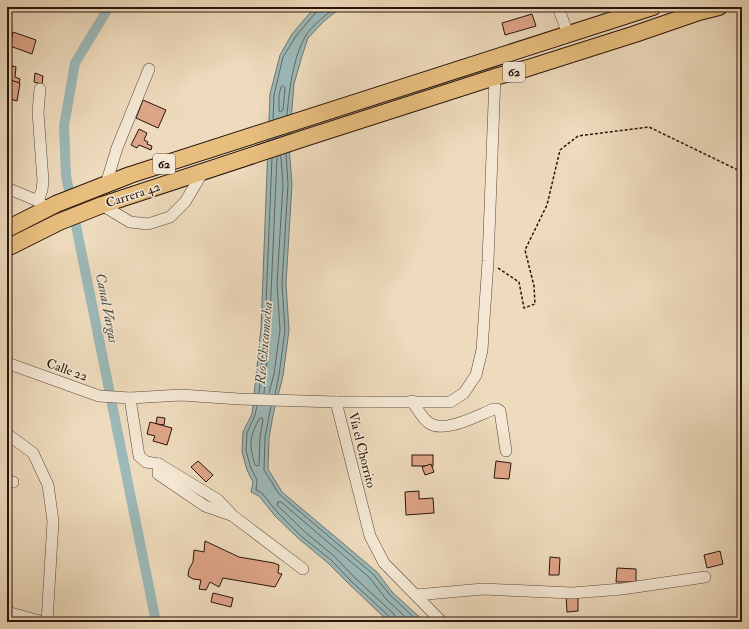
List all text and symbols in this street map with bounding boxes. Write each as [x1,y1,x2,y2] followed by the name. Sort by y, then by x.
[503,62,525,82] road number: 62
[153,154,175,174] road number: 62
[104,179,163,211] street label: Carrera 42
[92,272,122,345] water label: Canal Vargas
[252,300,276,386] water label: Río Chicamocha
[44,355,90,385] street label: Calle 22
[345,411,379,489] street label: Vía el Chorrito

